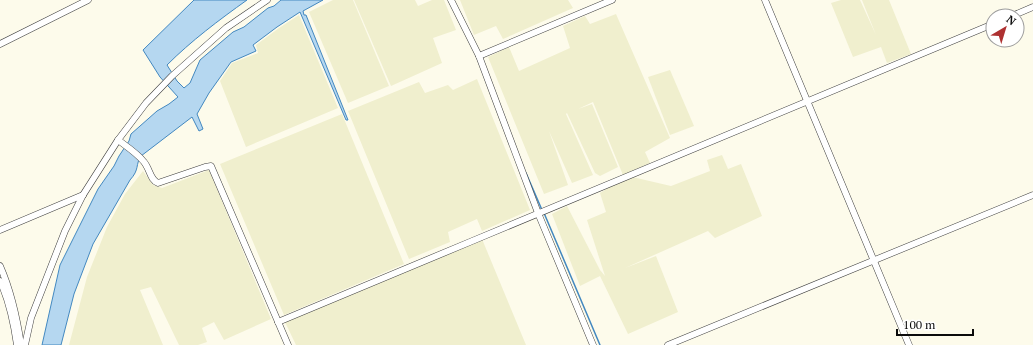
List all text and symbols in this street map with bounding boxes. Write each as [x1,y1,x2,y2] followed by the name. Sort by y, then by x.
[985,8,1025,48] north arrow
[1004,12,1019,29] text: N
[897,311,973,337] scale bar
[903,317,936,332] text: 100 m

